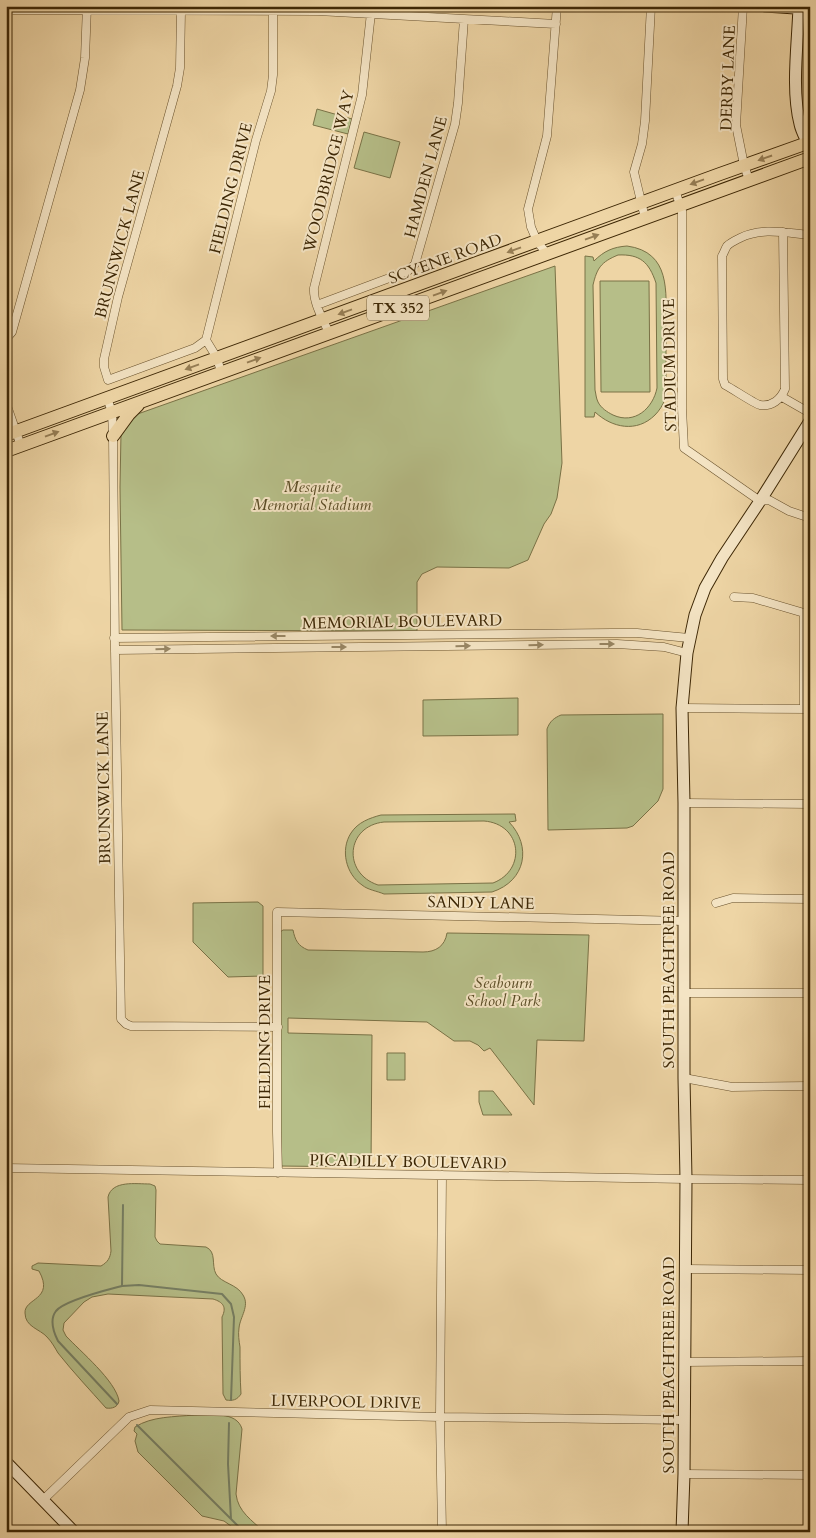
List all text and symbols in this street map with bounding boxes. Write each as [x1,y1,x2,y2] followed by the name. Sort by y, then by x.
[715,25,741,131] street label: DERBY LANE
[298,88,360,256] street label: WOODBRIDGE WAY
[399,114,453,241] street label: HAMDEN LANE
[204,120,258,256] street label: FIELDING DRIVE
[757,155,772,162] one-way arrow
[90,167,150,321] street label: BRUNSWICK LANE
[689,178,704,186] one-way arrow
[386,228,505,290] street label: SCYENE ROAD
[585,233,600,240] one-way arrow
[506,246,521,254] one-way arrow
[432,289,447,296] one-way arrow
[367,296,429,320] road number: TX 352
[658,298,682,432] street label: STADIUM DRIVE
[337,308,352,316] one-way arrow
[247,356,262,364] one-way arrow
[184,363,199,371] one-way arrow
[45,430,60,438] one-way arrow
[253,476,371,516] park label: Mesquite Memorial Stadium
[302,609,502,635] street label: MEMORIAL BOULEVARD
[269,632,285,640] one-way arrow
[599,640,615,648] one-way arrow
[529,641,545,649] one-way arrow
[455,642,471,650] one-way arrow
[331,643,347,651] one-way arrow
[156,645,172,653] one-way arrow
[92,711,116,865] street label: BRUNSWICK LANE
[658,852,680,1068] street label: SOUTH PEACHTREE ROAD
[427,891,535,915] street label: SANDY LANE
[466,972,540,1012] park label: Seabourn School Park
[254,975,276,1109] street label: FIELDING DRIVE
[309,1149,507,1175] street label: PICADILLY BOULEVARD
[658,1257,680,1473] street label: SOUTH PEACHTREE ROAD
[271,1390,421,1414] street label: LIVERPOOL DRIVE

